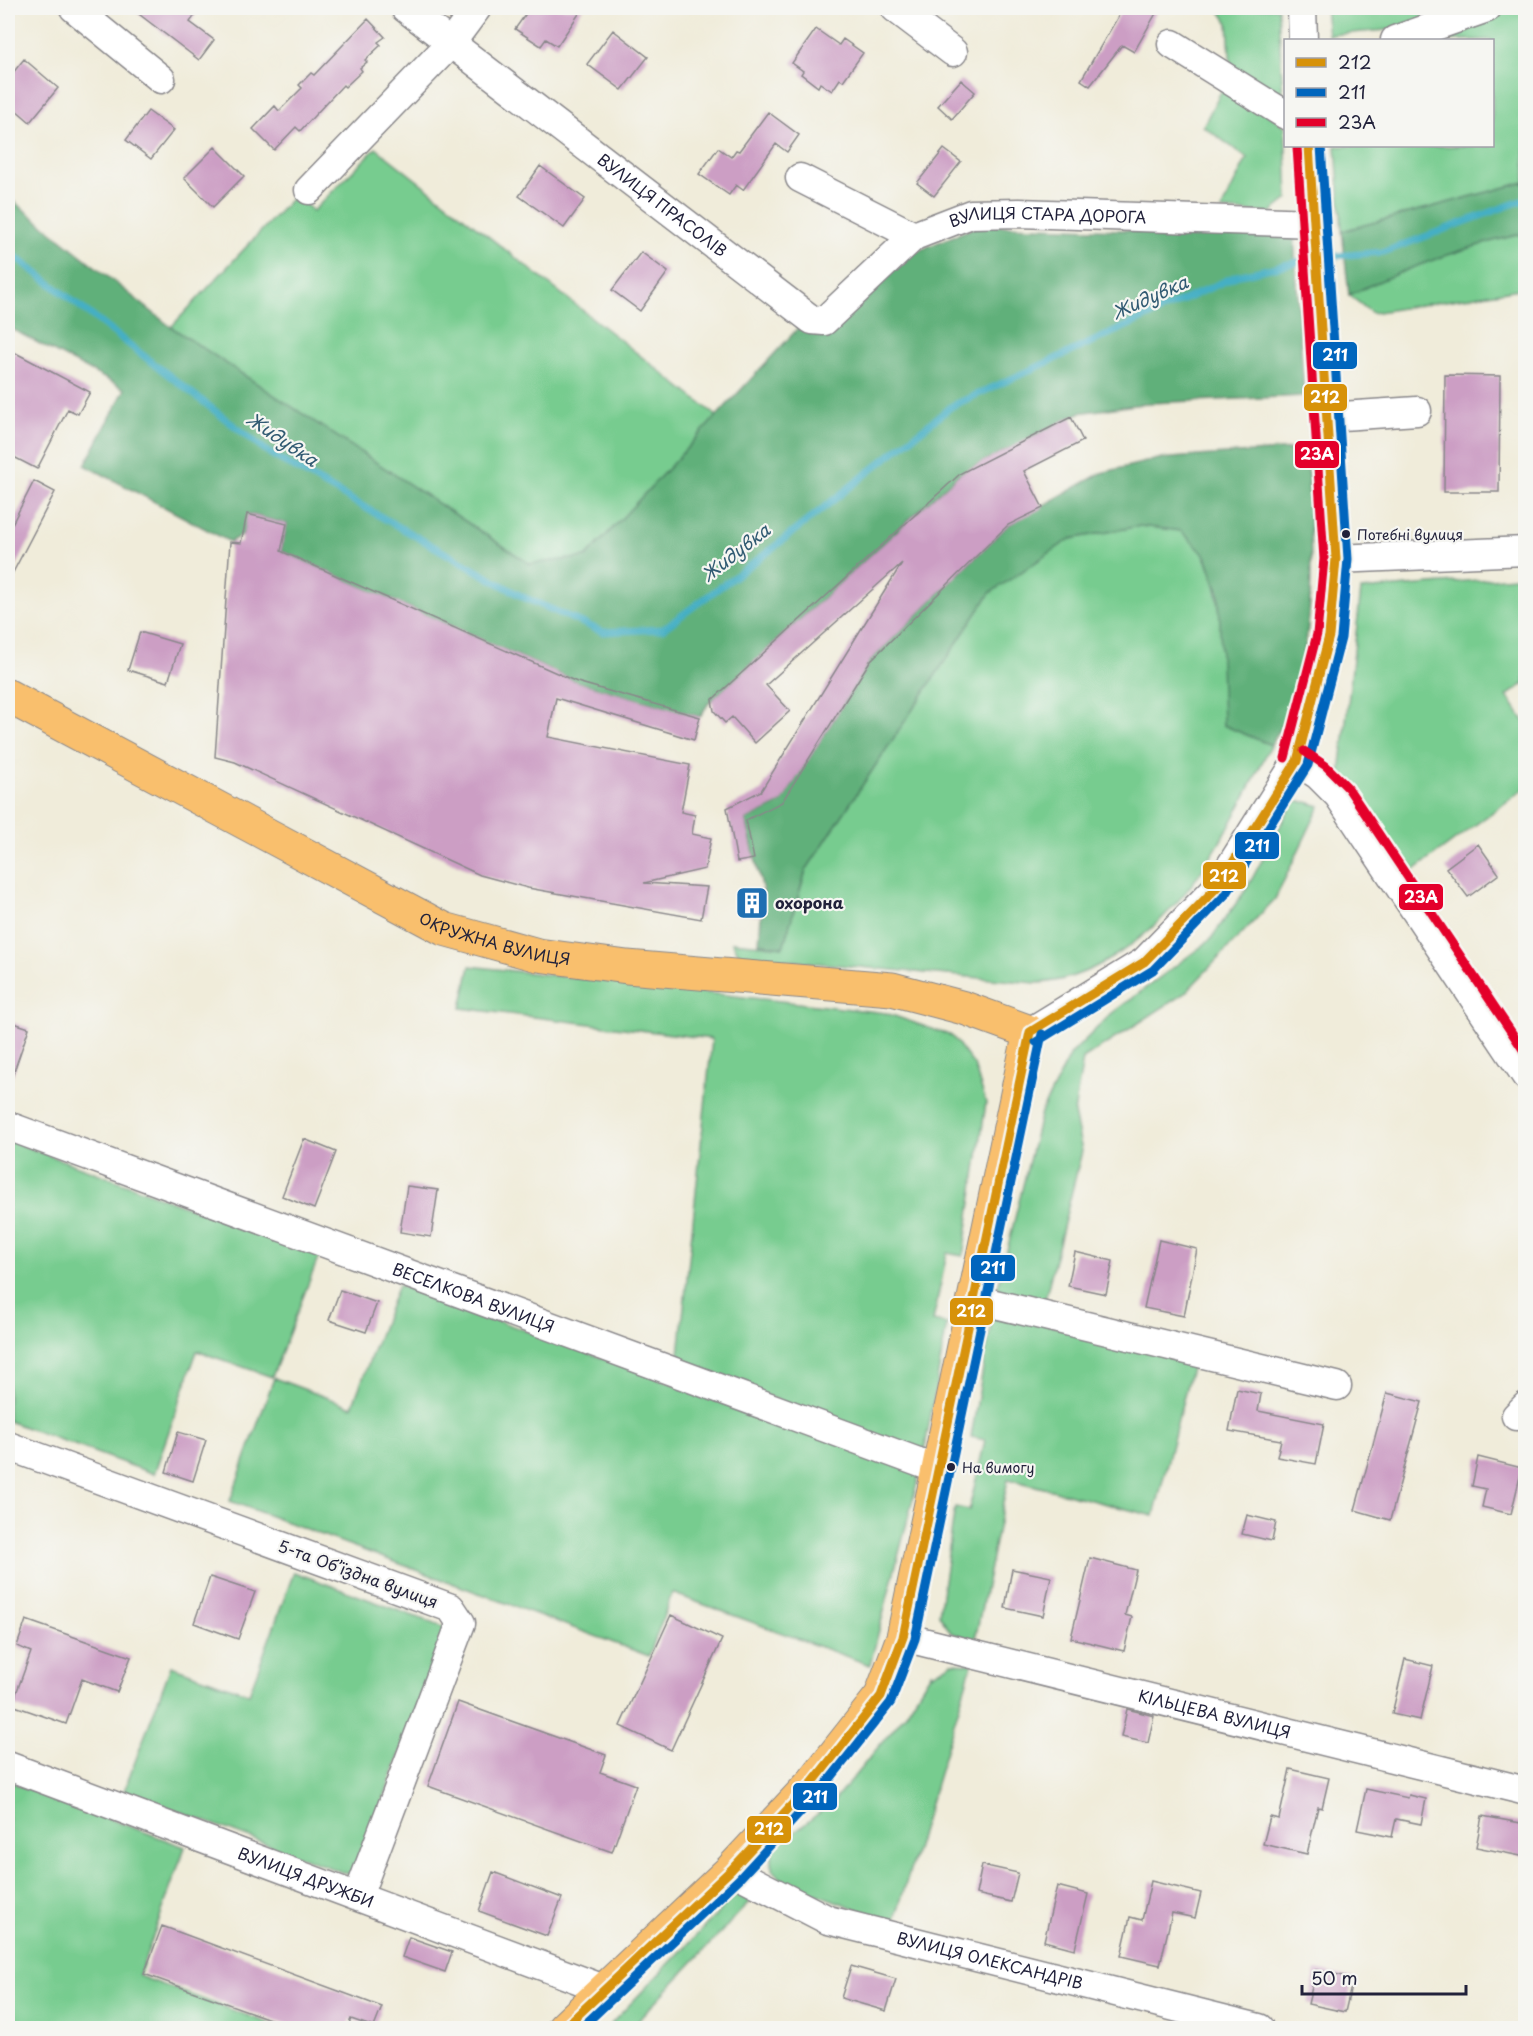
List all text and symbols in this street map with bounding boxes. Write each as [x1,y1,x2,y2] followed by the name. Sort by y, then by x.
[1284,39,1494,147] legend
[1338,48,1372,75] text: 212
[1338,78,1366,105] text: 211
[1338,108,1376,135] text: 23А
[593,147,733,262] street label: ВУЛИЦЯ ПРАСОЛІВ
[945,200,1147,233] street label: ВУЛИЦЯ СТАРА ДОРОГА
[1107,267,1193,325] water label: Жидувка
[1312,341,1358,370] line badge: 211
[1322,342,1348,366] text: 211
[1303,383,1348,412] line badge: 212
[1310,384,1340,408] text: 212
[242,405,325,473] water label: Жидувка
[1294,440,1340,469] line badge: 23А
[1300,441,1334,465] text: 23А
[695,516,776,587] water label: Жидувка
[1357,524,1463,545] place label: Потебні вулиця
[1340,528,1352,540] marker: Потебні вулиця
[1234,831,1280,860] line badge: 211
[1244,833,1270,857] text: 211
[1202,861,1247,890] line badge: 212
[1209,863,1239,887] text: 212
[1398,883,1444,911] line badge: 23А
[1404,884,1438,908] text: 23А
[734,885,770,921] building icon: охорона
[775,890,844,914] place label: охорона
[415,905,572,970] street label: ОКРУЖНА ВУЛИЦЯ
[970,1254,1016,1282] line badge: 211
[980,1255,1006,1279] text: 211
[389,1256,558,1338] street label: ВЕСЕЛКОВА ВУЛИЦЯ
[949,1297,994,1326] line badge: 212
[956,1298,986,1322] text: 212
[962,1457,1034,1478] place label: На вимогу
[945,1461,957,1473] marker: На вимогу
[275,1533,442,1613] street label: 5-та Обʼїздна вулиця
[1136,1683,1294,1743] street label: КІЛЬЦЕВА ВУЛИЦЯ
[792,1782,838,1811] line badge: 211
[802,1784,828,1808] text: 211
[746,1815,792,1844] line badge: 212
[754,1816,784,1840] text: 212
[235,1840,378,1913] street label: ВУЛИЦЯ ДРУЖБИ
[894,1925,1086,1994] street label: ВУЛИЦЯ ОЛЕКСАНДРІВ
[1302,1958,1466,1996] scale bar
[1311,1964,1358,1991] text: 50 m

